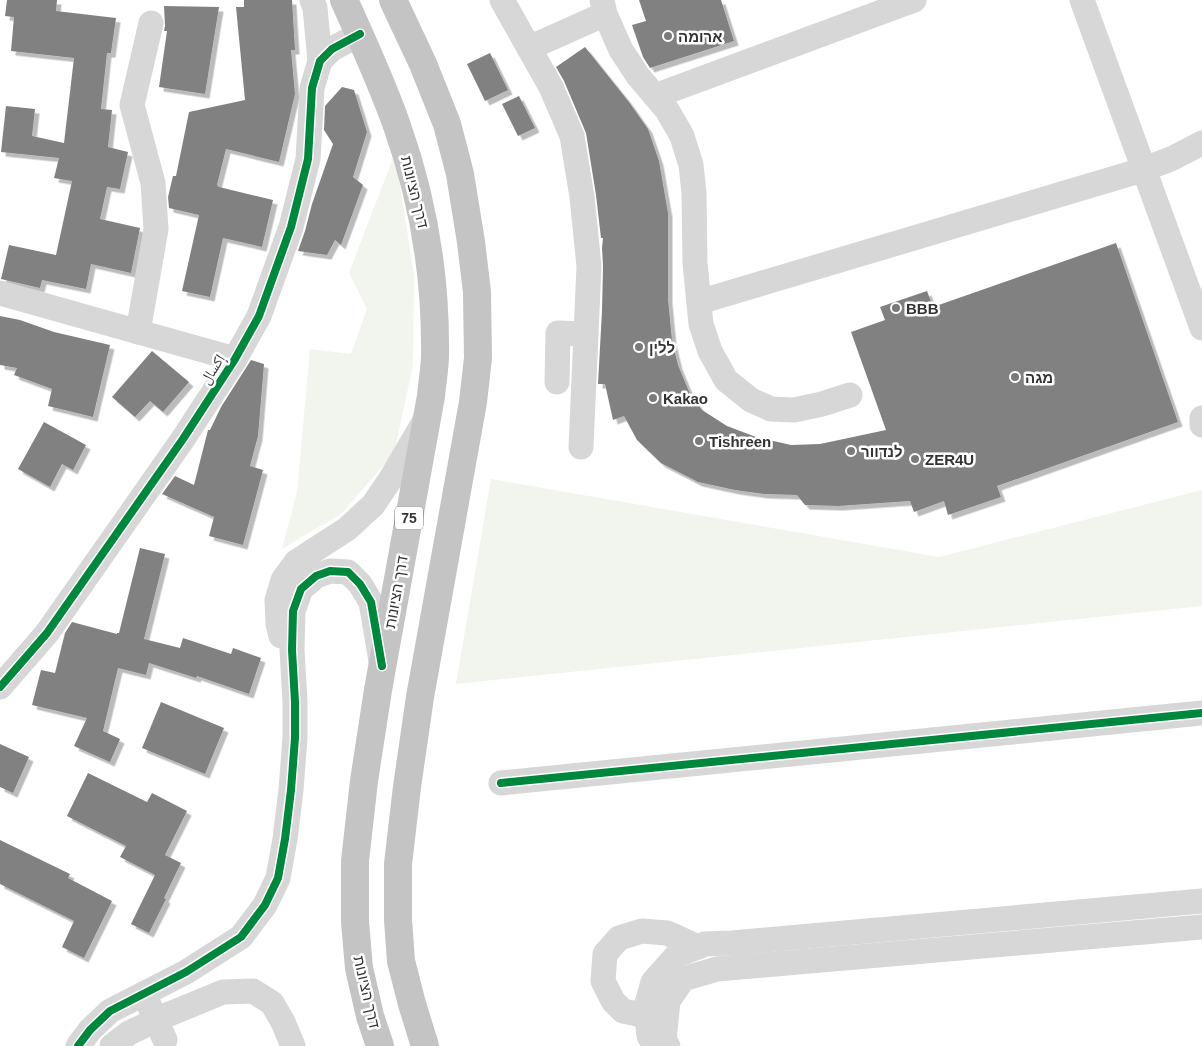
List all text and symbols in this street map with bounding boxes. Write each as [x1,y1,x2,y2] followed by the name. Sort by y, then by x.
[678,28,722,45] place label: ארומה
[662,30,674,42] marker: ארומה
[398,154,432,230] street label: דרך הציונות
[906,300,939,317] place label: BBB
[890,302,902,314] marker: BBB
[649,339,675,356] place label: ללין
[633,341,645,353] marker: ללין
[196,350,230,388] street label: إكسال
[1025,369,1053,386] place label: מגה
[1009,371,1021,383] marker: מגה
[663,390,708,407] place label: Kakao
[647,392,659,404] marker: Kakao
[709,433,771,450] place label: Tishreen
[693,435,705,447] marker: Tishreen
[861,443,902,460] place label: לנדוור
[845,445,857,457] marker: לנדוור
[925,451,974,468] place label: ZER4U
[909,453,921,465] marker: ZER4U
[395,506,423,530] road number: 75
[381,554,411,630] street label: דרך הציונות
[350,954,384,1030] street label: דרך הציונות

